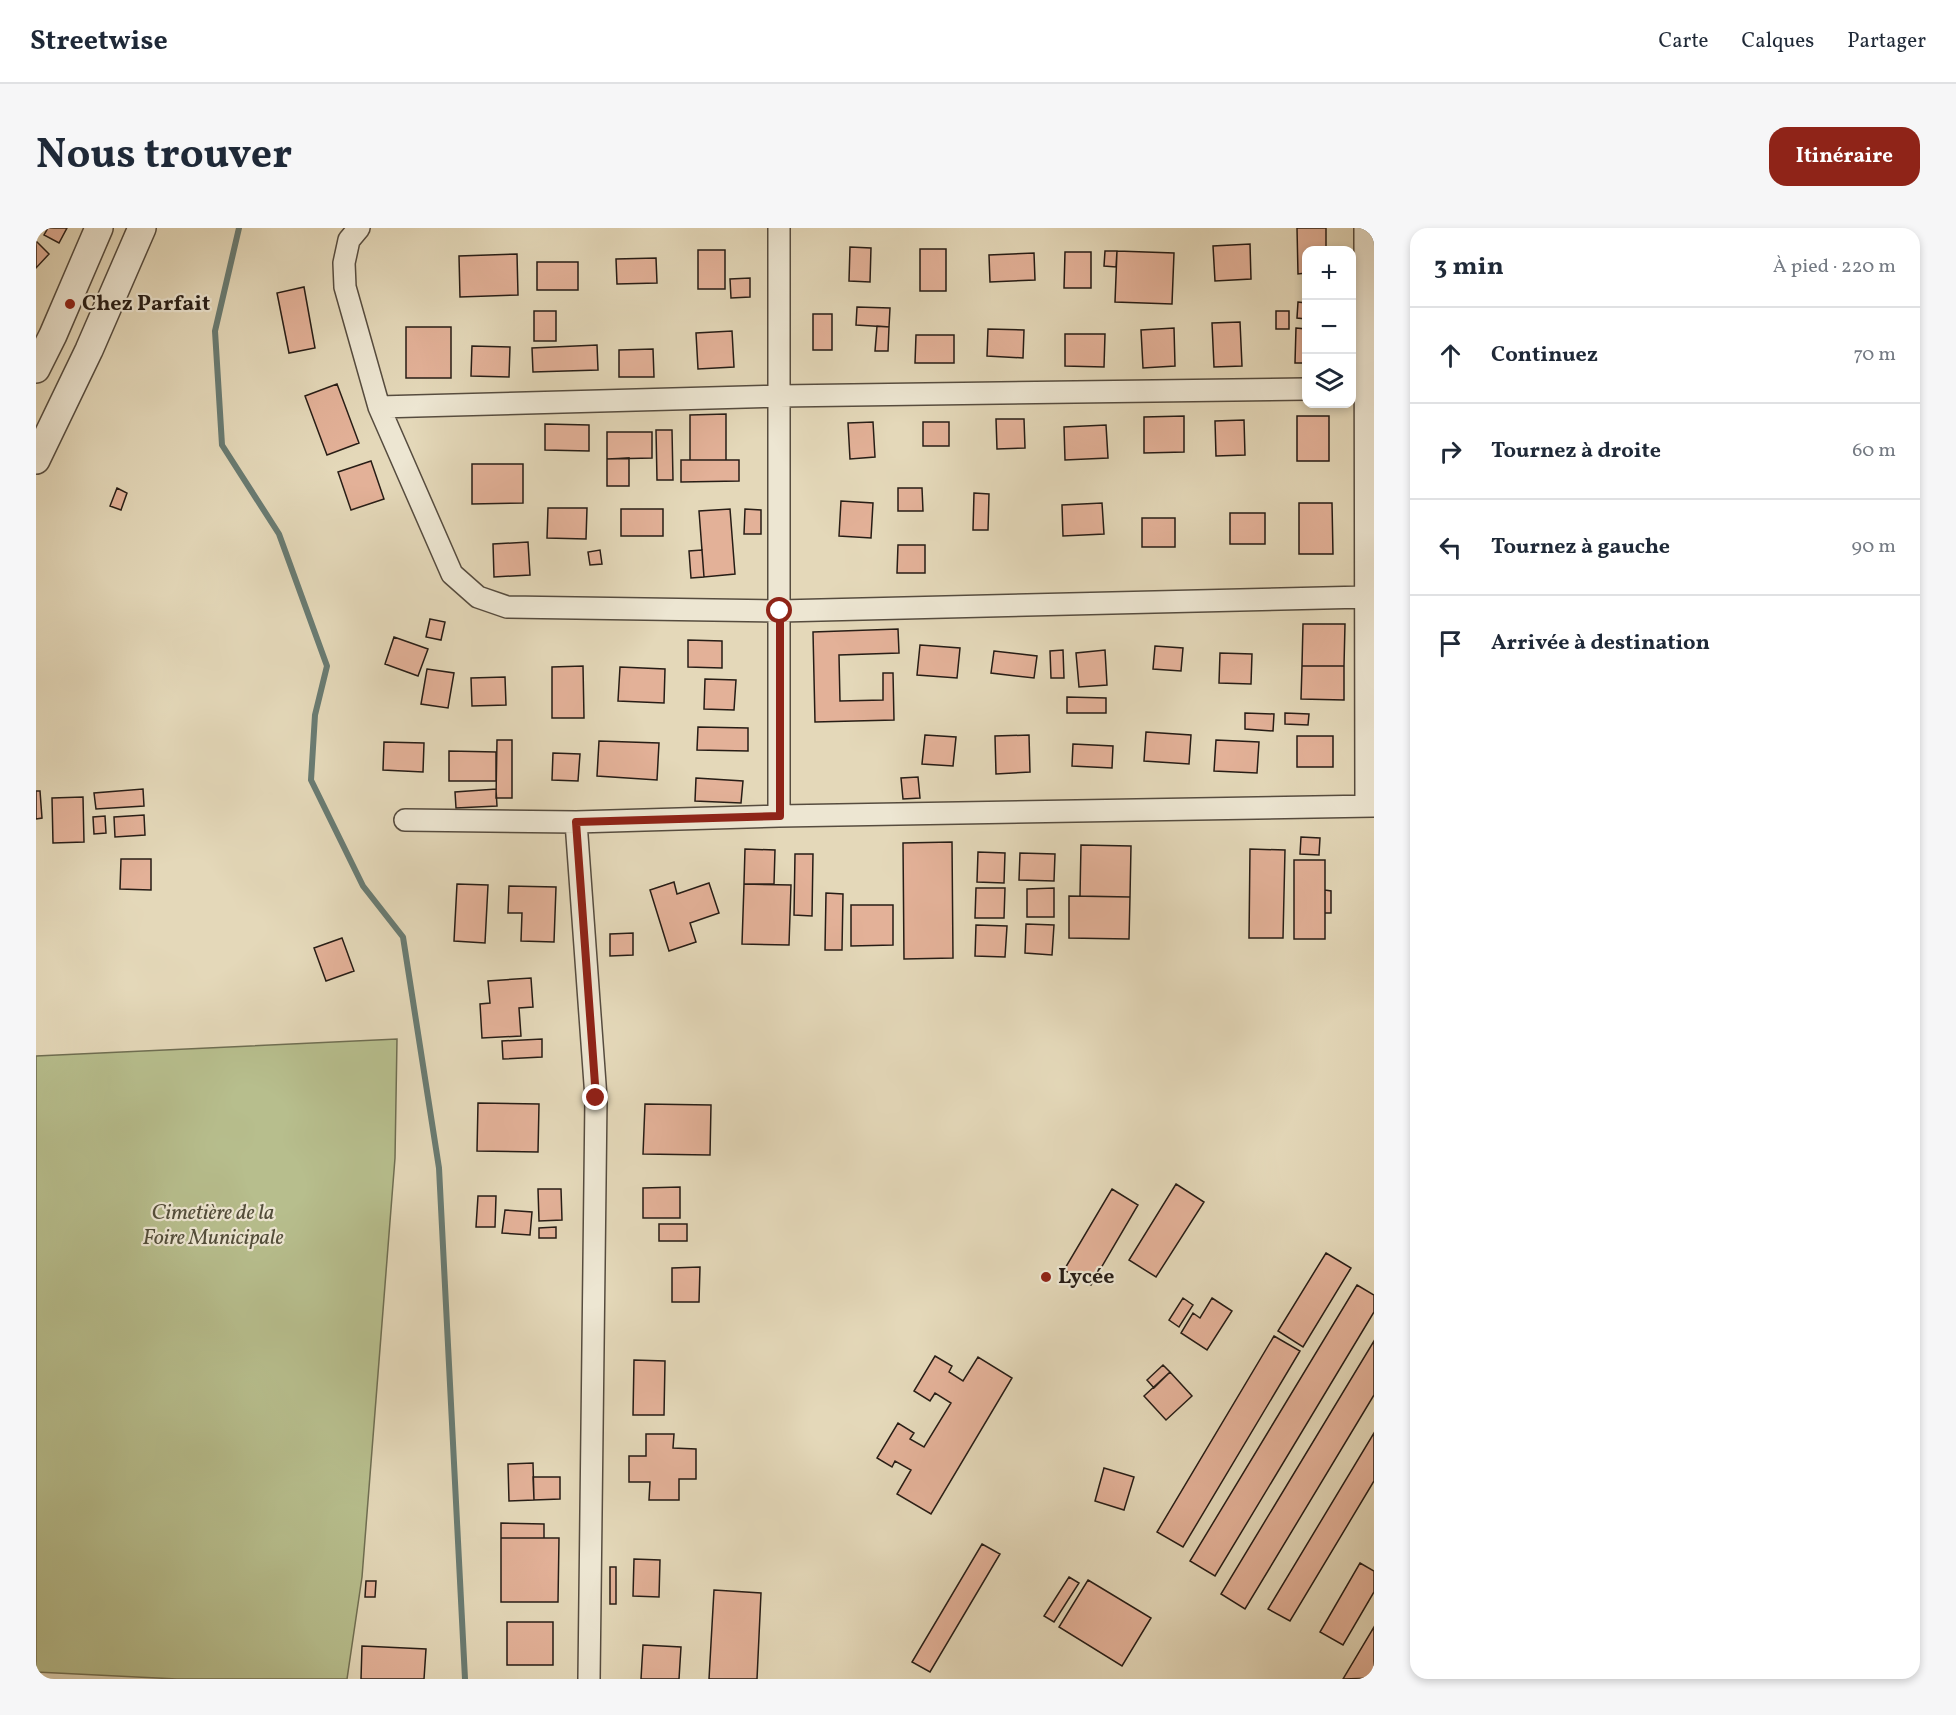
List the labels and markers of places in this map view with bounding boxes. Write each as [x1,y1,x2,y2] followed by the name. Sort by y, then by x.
[82,289,210,320] place label: Chez Parfait
[63,297,77,311] marker: Chez Parfait
[1058,1262,1114,1293] place label: Lycée
[1039,1270,1053,1284] marker: Lycée

